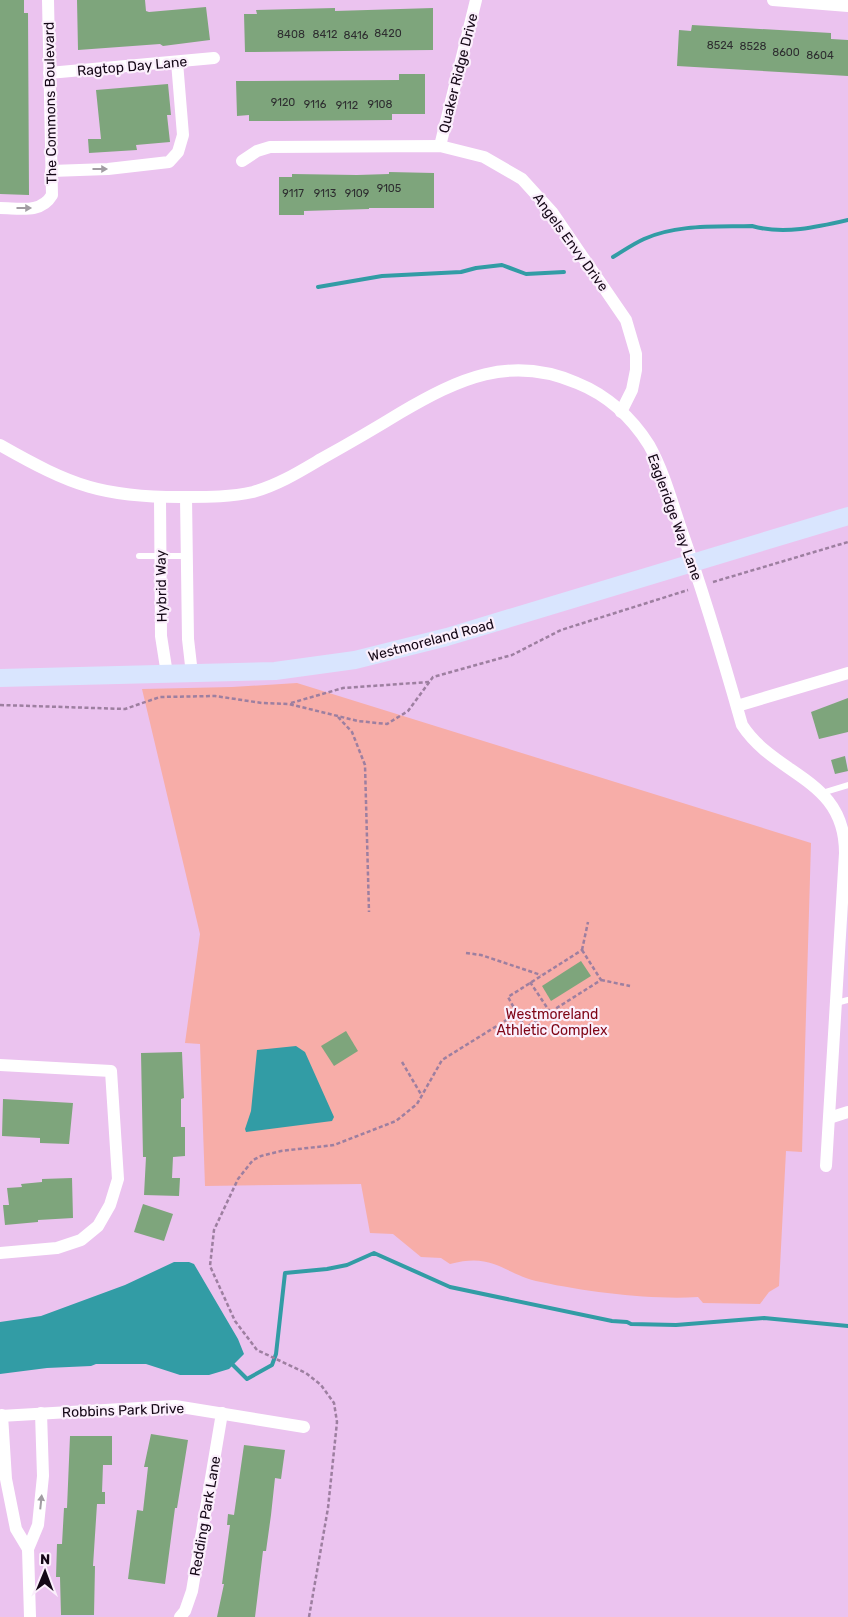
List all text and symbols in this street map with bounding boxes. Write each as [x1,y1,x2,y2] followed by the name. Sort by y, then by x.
[435,11,482,135] street label: Quaker Ridge Drive
[41,22,60,184] street label: The Commons Boulevard
[374,27,402,40] house number: 8420
[277,28,305,41] house number: 8408
[313,28,337,41] house number: 8412
[344,29,369,42] house number: 8416
[707,39,734,52] house number: 8524
[740,40,766,53] house number: 8528
[772,46,800,59] house number: 8600
[806,49,834,62] house number: 8604
[76,53,188,80] street label: Ragtop Day Lane
[271,96,295,109] house number: 9120
[304,98,327,111] house number: 9116
[367,98,393,111] house number: 9108
[336,99,358,112] house number: 9112
[92,165,108,173] one-way arrow
[377,182,402,195] house number: 9105
[282,187,304,200] house number: 9117
[314,187,337,200] house number: 9113
[345,187,369,200] house number: 9109
[529,190,612,295] street label: Angels Envy Drive
[16,204,32,212] one-way arrow
[644,452,705,583] street label: Eagleridge Way Lane
[152,549,171,622] street label: Hybrid Way
[366,616,496,665] street label: Westmoreland Road
[496,1006,608,1039] park label: Westmoreland Athletic Complex
[62,1400,185,1421] street label: Robbins Park Drive
[187,1455,224,1577] street label: Redding Park Lane
[37,1494,45,1510] one-way arrow
[20,1547,70,1597] north arrow
[40,1551,50,1568] text: N

